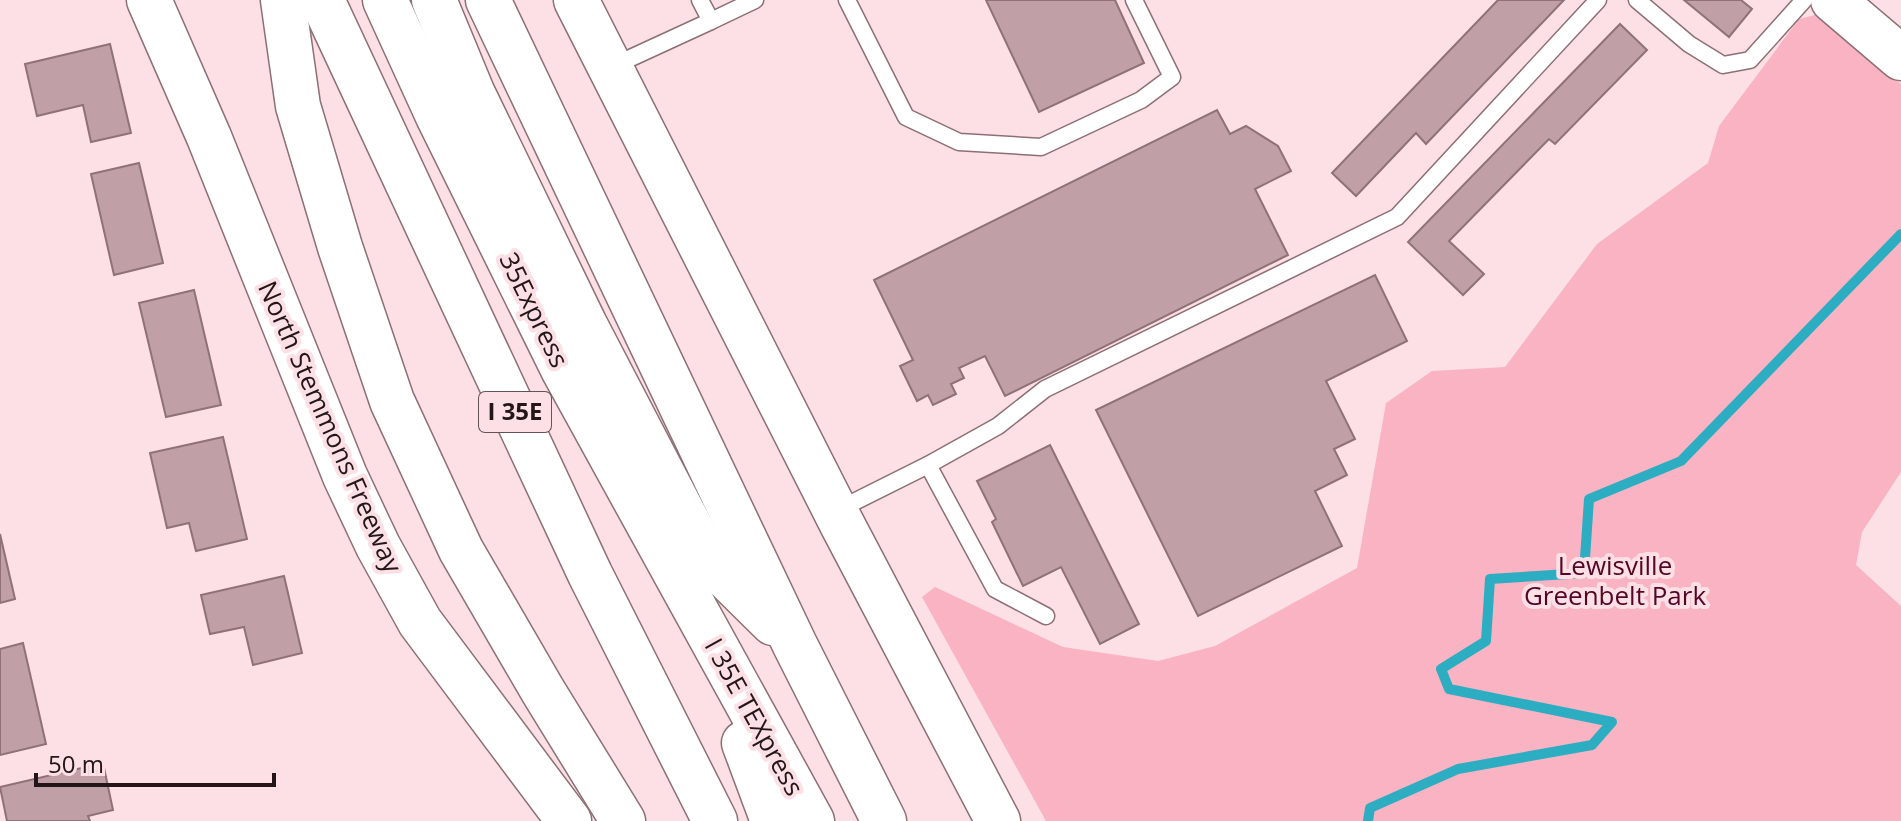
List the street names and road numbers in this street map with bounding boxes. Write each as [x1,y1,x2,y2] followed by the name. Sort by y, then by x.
[492,246,578,373] street label: 35Express
[250,275,412,579] street label: North Stemmons Freeway
[479,392,551,432] road number: I 35E
[697,631,813,802] street label: I 35E TEXpress

